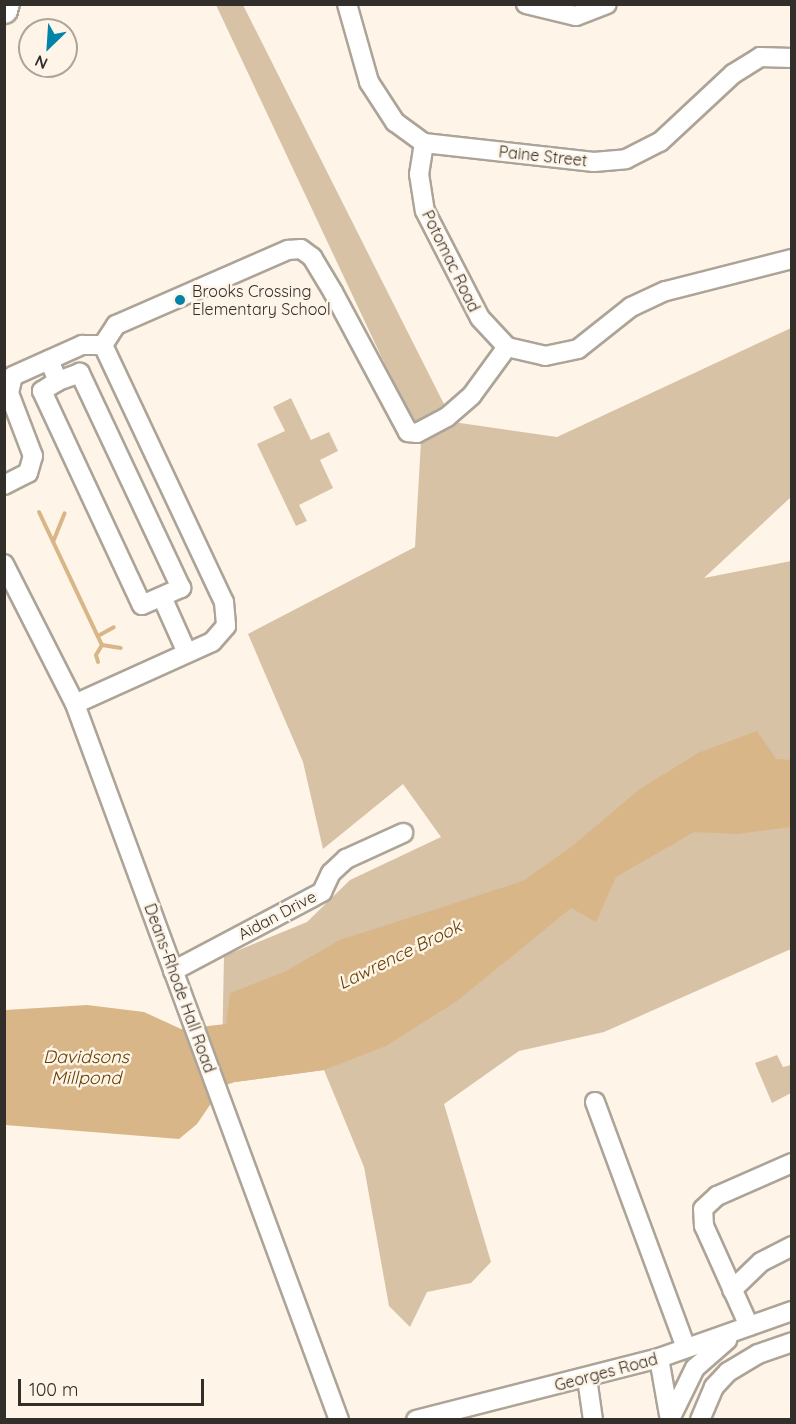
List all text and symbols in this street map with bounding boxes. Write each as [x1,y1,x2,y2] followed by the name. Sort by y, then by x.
[18,18,78,78] north arrow
[32,51,51,74] text: N
[498,142,588,170] street label: Paine Street
[418,207,484,315] street label: Potomac Road
[192,281,331,319] place label: Brooks Crossing Elementary School
[173,293,187,307] marker: Brooks Crossing Elementary School
[235,887,319,943] street label: Aidan Drive
[140,901,220,1075] street label: Deans-Rhode Hall Road
[335,916,465,994] water label: Lawrence Brook
[43,1047,129,1090] water label: Davidsons Millpond
[552,1349,660,1395] street label: Georges Road
[21,1367,207,1405] scale bar
[29,1378,78,1401] text: 100 m

